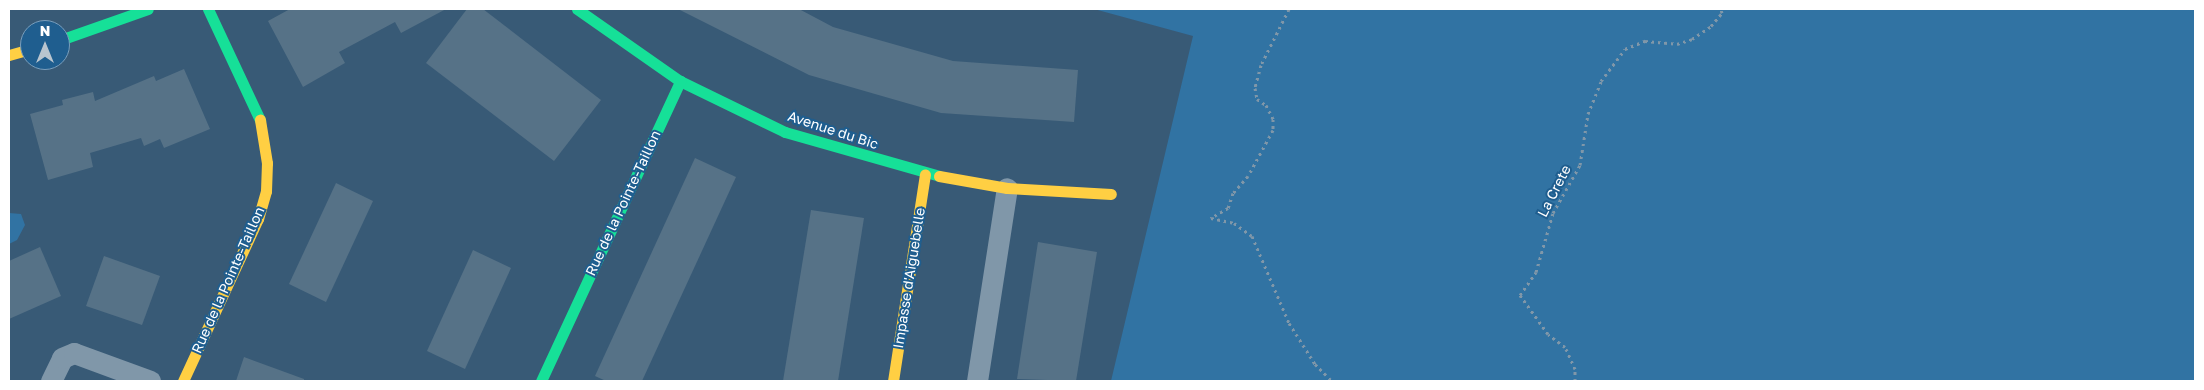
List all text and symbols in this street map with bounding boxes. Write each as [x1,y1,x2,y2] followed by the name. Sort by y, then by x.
[20,20,70,70] north arrow
[40,22,50,39] text: N
[786,107,880,153] street label: Avenue du Bic
[582,128,664,278] street label: Rue de la Pointe-Taillon
[1534,162,1574,220] street label: La Crete
[188,204,268,356] street label: Rue de la Pointe-Taillon
[890,206,928,350] street label: Impasse d'Aiguebelle

